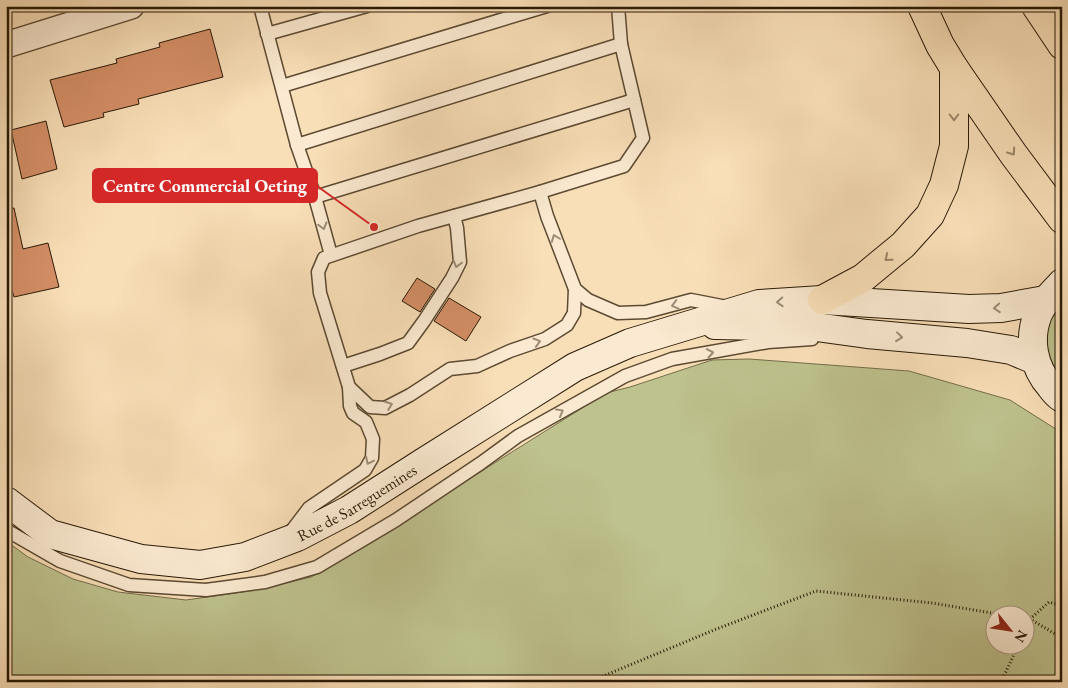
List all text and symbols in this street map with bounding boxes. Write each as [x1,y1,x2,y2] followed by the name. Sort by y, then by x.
[949,114,959,121] one-way arrow
[1006,146,1015,156] one-way arrow
[93,169,317,202] callout: Centre Commercial Oeting
[103,174,308,197] text: Centre Commercial Oeting
[317,222,328,231] one-way arrow
[551,234,561,242] one-way arrow
[885,252,894,260] one-way arrow
[452,260,463,268] one-way arrow
[776,297,784,308] one-way arrow
[671,299,679,309] one-way arrow
[993,302,1001,313] one-way arrow
[895,331,903,342] one-way arrow
[532,337,540,347] one-way arrow
[706,348,714,358] one-way arrow
[384,401,393,411] one-way arrow
[555,408,564,418] one-way arrow
[365,456,375,465] one-way arrow
[293,459,421,546] street label: Rue de Sarreguemines
[986,606,1036,656] north arrow
[1010,627,1032,646] text: N

